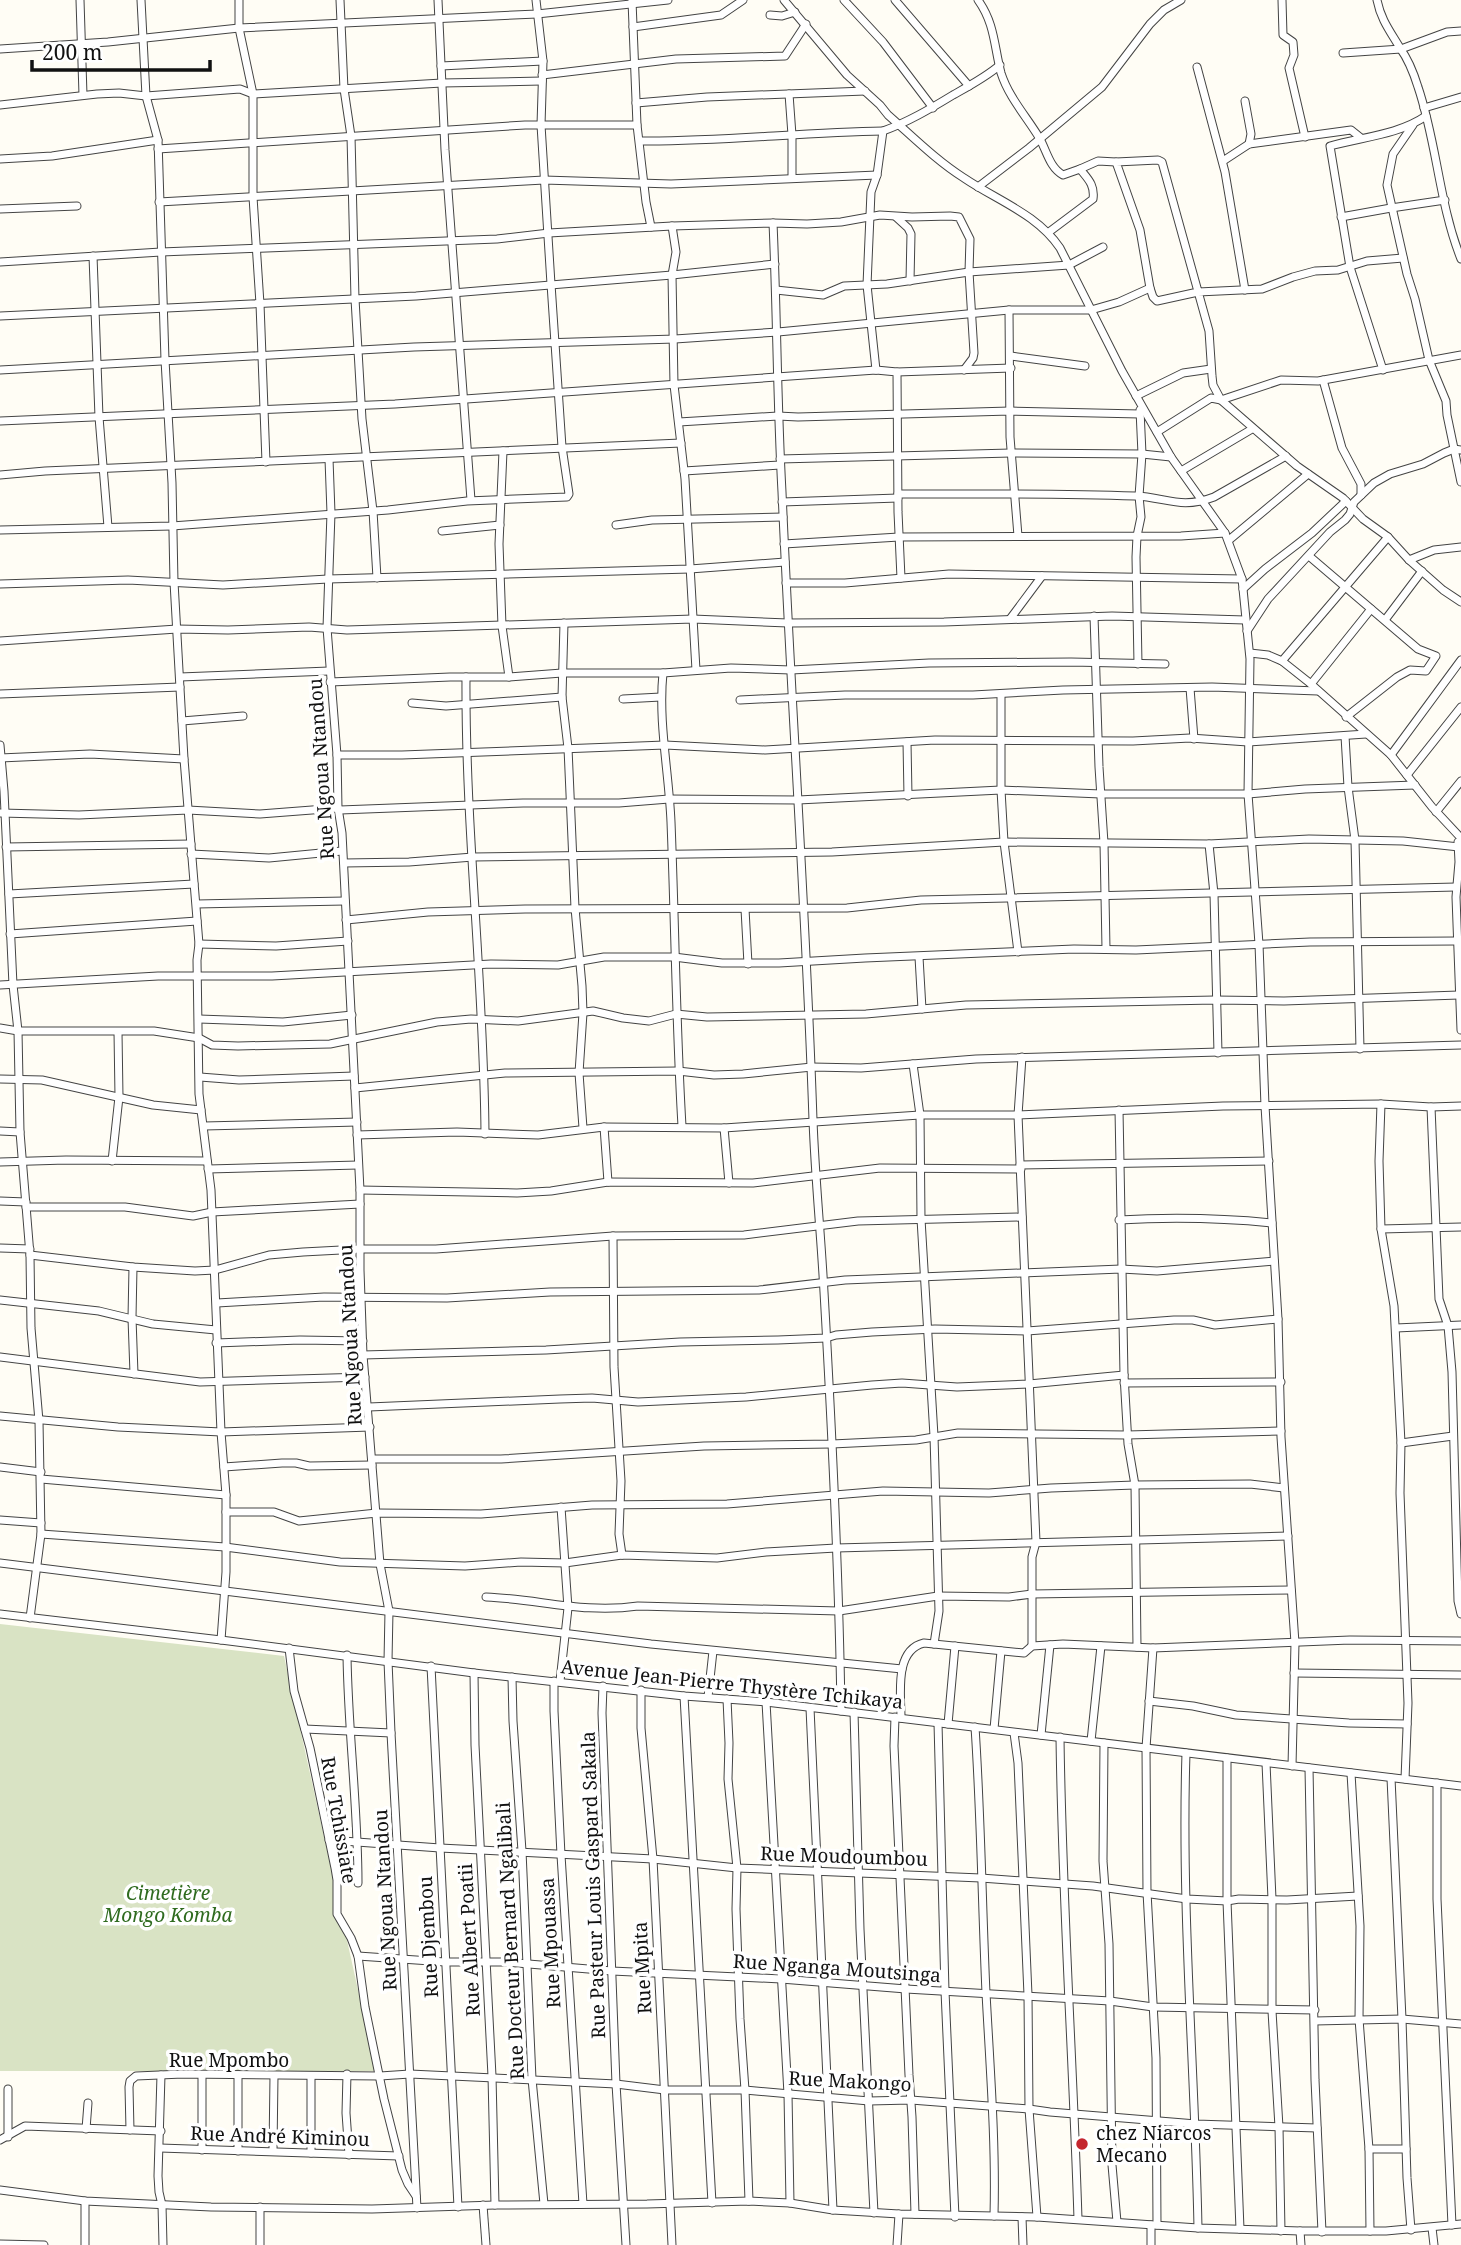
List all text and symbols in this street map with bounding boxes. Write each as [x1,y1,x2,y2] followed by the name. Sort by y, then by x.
[32,28,210,72] scale bar
[42,38,103,66] text: 200 m
[302,677,340,861] street label: Rue Ngoua Ntandou
[332,1244,368,1426] street label: Rue Ngoua Ntandou
[560,1653,904,1715] street label: Avenue Jean-Pierre Thystère Tchikaya
[575,1731,611,2039] street label: Rue Pasteur Louis Gaspard Sakala
[315,1754,363,1886] street label: Rue Tchissiate
[490,1801,530,2081] street label: Rue Docteur Bernard Ngalibali
[367,1809,403,1991] street label: Rue Ngoua Ntandou
[760,1840,928,1872] street label: Rue Moudoumbou
[452,1863,486,2017] street label: Rue Albert Poatii
[412,1875,444,1999] street label: Rue Djembou
[534,1877,566,2009] street label: Rue Mpouassa
[102,1880,233,1928] park label: Cimetière Mongo Komba
[627,1921,657,2015] street label: Rue Mpita
[732,1948,942,1988] street label: Rue Nganga Moutsinga
[169,2047,289,2073] street label: Rue Mpombo
[788,2065,912,2097] street label: Rue Makongo
[190,2120,370,2152] street label: Rue André Kiminou
[1096,2120,1211,2168] place label: chez Niarcos Mecano
[1074,2136,1090,2152] marker: chez Niarcos Mecano

